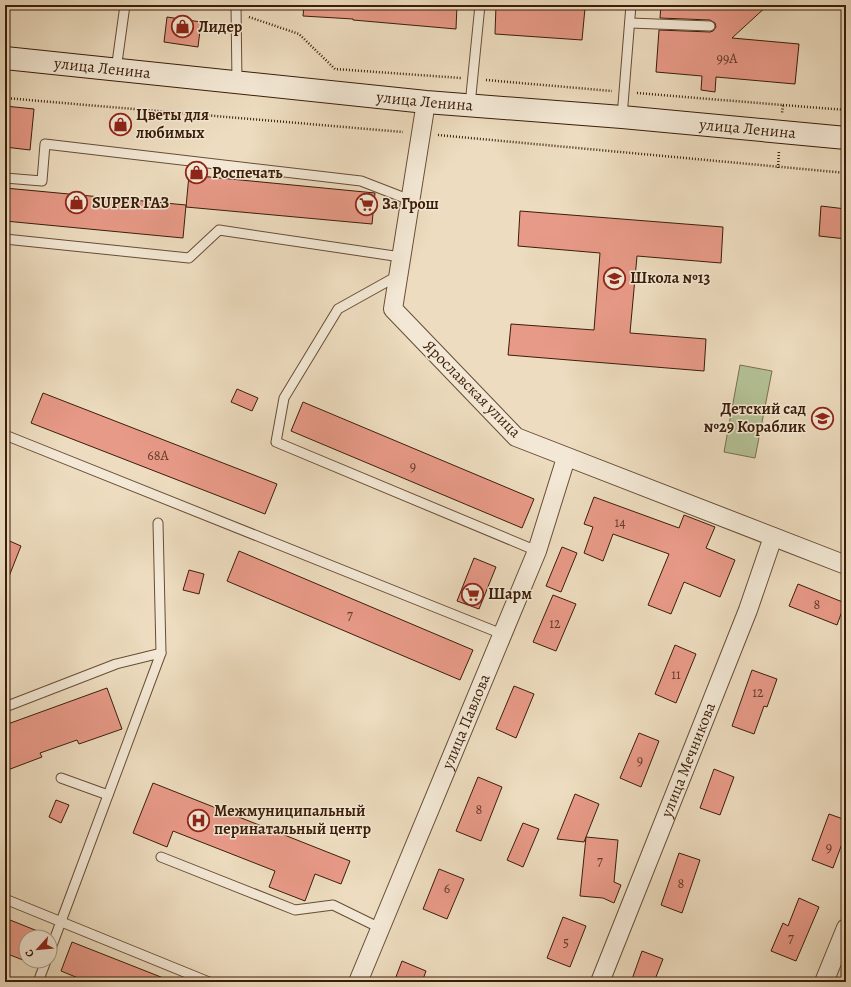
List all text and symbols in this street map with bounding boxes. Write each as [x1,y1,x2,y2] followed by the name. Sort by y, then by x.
[169,14,195,40] shop icon: Лидер
[198,16,243,38] place label: Лидер
[717,49,738,68] house number: 99А
[52,52,152,84] street label: улица Ленина
[374,86,474,117] street label: улица Ленина
[135,104,209,144] place label: Цветы для любимых
[107,111,133,137] shop icon: Цветы для любимых
[697,113,797,144] street label: улица Ленина
[184,160,210,186] shop icon: Роспечать
[212,162,283,184] place label: Роспечать
[64,190,90,216] shop icon: SUPER ГАЗ
[353,191,379,217] supermarket icon: За Грош
[92,192,169,214] place label: SUPER ГАЗ
[382,193,439,215] place label: За Грош
[602,265,628,291] school or university icon: Школа №13
[630,267,711,289] place label: Школа №13
[418,335,526,443] street label: Ярославская улица
[703,398,806,438] place label: Детский сад №29 Кораблик
[809,405,835,431] school or university icon: Детский сад №29 Кораблик
[147,446,170,465] house number: 68А
[410,457,416,476] house number: 9
[614,513,626,532] house number: 14
[459,581,485,607] supermarket icon: Шарм
[488,583,532,605] place label: Шарм
[814,595,821,614] house number: 8
[347,606,353,625] house number: 7
[549,614,561,633] house number: 12
[671,665,681,684] house number: 11
[436,670,496,773] street label: улица Павлова
[752,683,764,702] house number: 12
[655,699,721,822] street label: улица Мечникова
[637,751,643,770] house number: 9
[214,800,371,840] place label: Межмуниципальный перинатальный центр
[476,800,483,819] house number: 8
[186,807,212,833] hospital icon: Межмуниципальный перинатальный центр
[826,838,832,857] house number: 9
[597,852,603,871] house number: 7
[678,874,685,893] house number: 8
[444,879,450,898] house number: 6
[18,929,58,969] north arrow
[788,929,794,948] house number: 7
[563,933,569,952] house number: 5
[21,947,38,960] text: С

